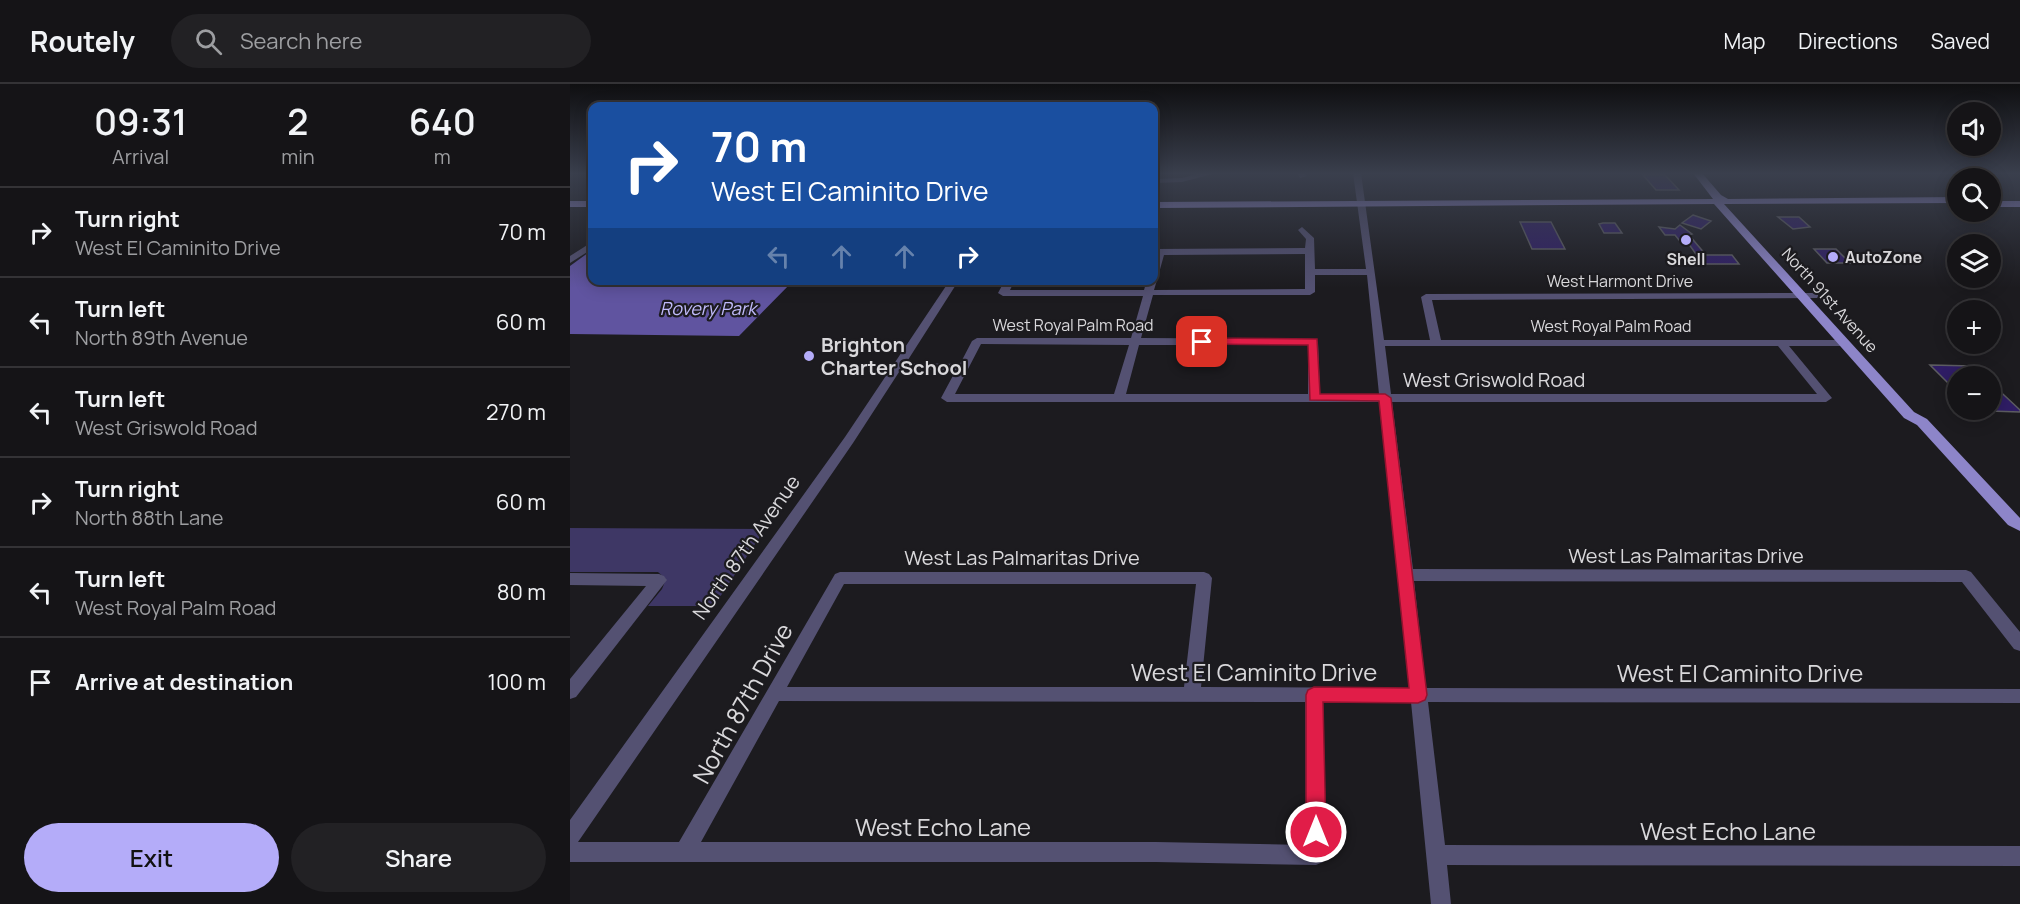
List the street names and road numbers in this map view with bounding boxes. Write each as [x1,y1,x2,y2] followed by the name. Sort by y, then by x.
[1777,243,1883,357] street label: North 91st Avenue
[1547,270,1693,292] street label: West Harmont Drive
[992,314,1154,336] street label: West Royal Palm Road
[1530,315,1692,337] street label: West Royal Palm Road
[1403,366,1585,393] street label: West Griswold Road
[686,469,806,625] street label: North 87th Avenue
[1568,542,1804,569] street label: West Las Palmaritas Drive
[904,544,1140,571] street label: West Las Palmaritas Drive
[684,617,800,789] street label: North 87th Drive
[1131,655,1377,688] street label: West El Caminito Drive
[1617,656,1863,689] street label: West El Caminito Drive
[855,810,1031,843] street label: West Echo Lane
[1640,814,1816,847] street label: West Echo Lane

